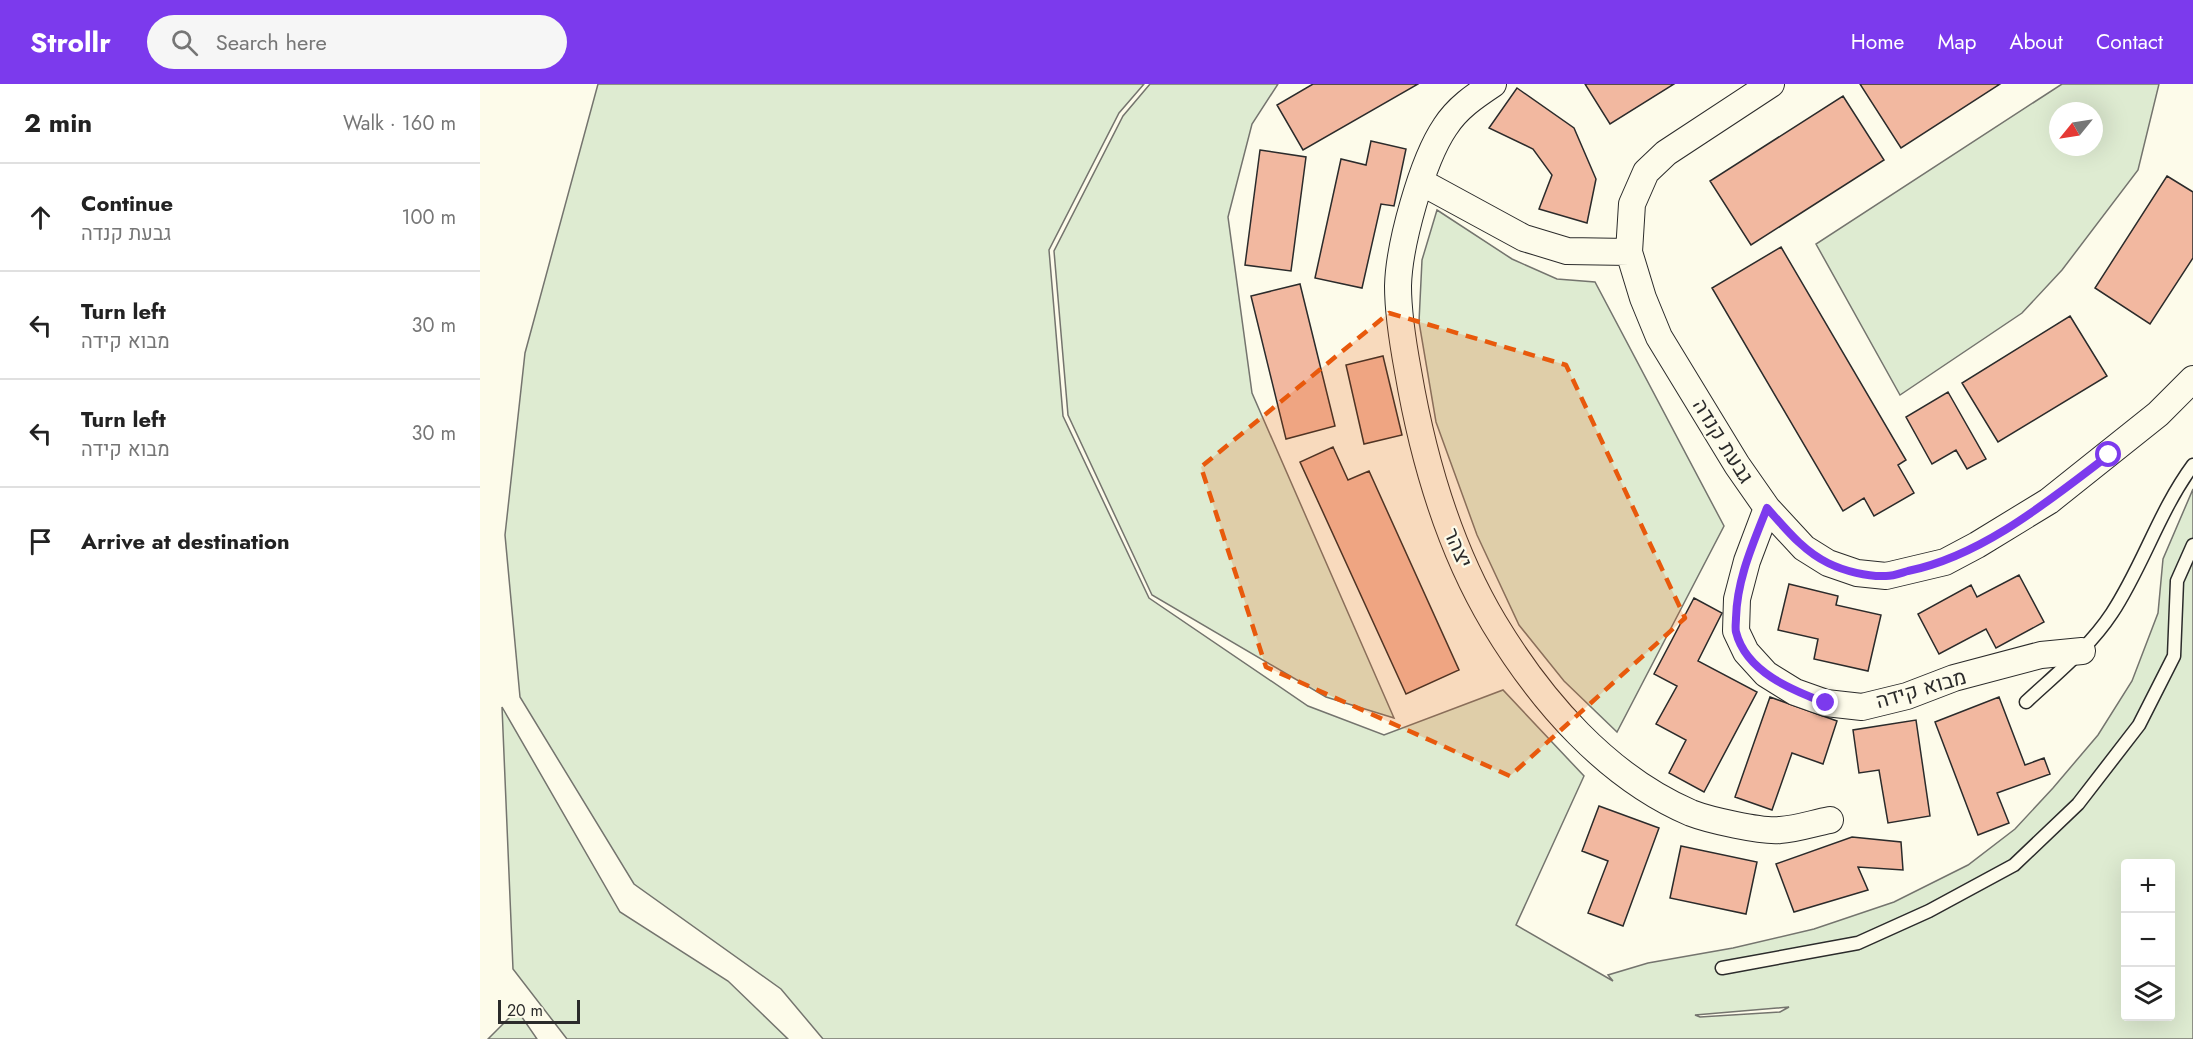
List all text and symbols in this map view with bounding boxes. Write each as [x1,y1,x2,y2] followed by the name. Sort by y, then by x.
[147,15,567,69] search box
[30,22,111,63] text: Strollr
[168,26,201,59] icon: search
[216,26,327,58] text: Search here
[1851,27,1904,57] text: Home
[1937,27,1977,57] text: Map
[2010,27,2063,57] text: About
[2096,27,2163,57] text: Contact
[2049,102,2103,156] north arrow
[24,104,92,142] text: 2 min
[343,109,456,138] text: Walk · 160 m
[81,187,173,219] text: Continue
[24,201,57,234] icon: ahead
[401,203,456,232] text: 100 m
[81,219,171,248] text: גבעת קנדה
[81,295,166,327] text: Turn left
[24,309,57,342] icon: left
[411,311,456,340] text: 30 m
[81,327,170,356] text: מבוא קידה
[1685,393,1761,489] street label: גבעת קנדה
[81,403,166,435] text: Turn left
[24,417,57,450] icon: left
[411,419,456,448] text: 30 m
[81,435,170,464] text: מבוא קידה
[2095,441,2121,467] route start
[1436,523,1480,573] street label: יצהר
[24,525,57,558] icon: arrive
[81,525,290,557] text: Arrive at destination
[1872,662,1970,716] street label: מבוא קידה
[1812,689,1838,715] route end
[2121,859,2175,1021] map controls
[2121,859,2175,913] button: +
[2121,913,2175,967] button: −
[2121,967,2175,1021] button: layers
[498,997,580,1024] scale bar
[507,999,543,1022] text: 20 m

